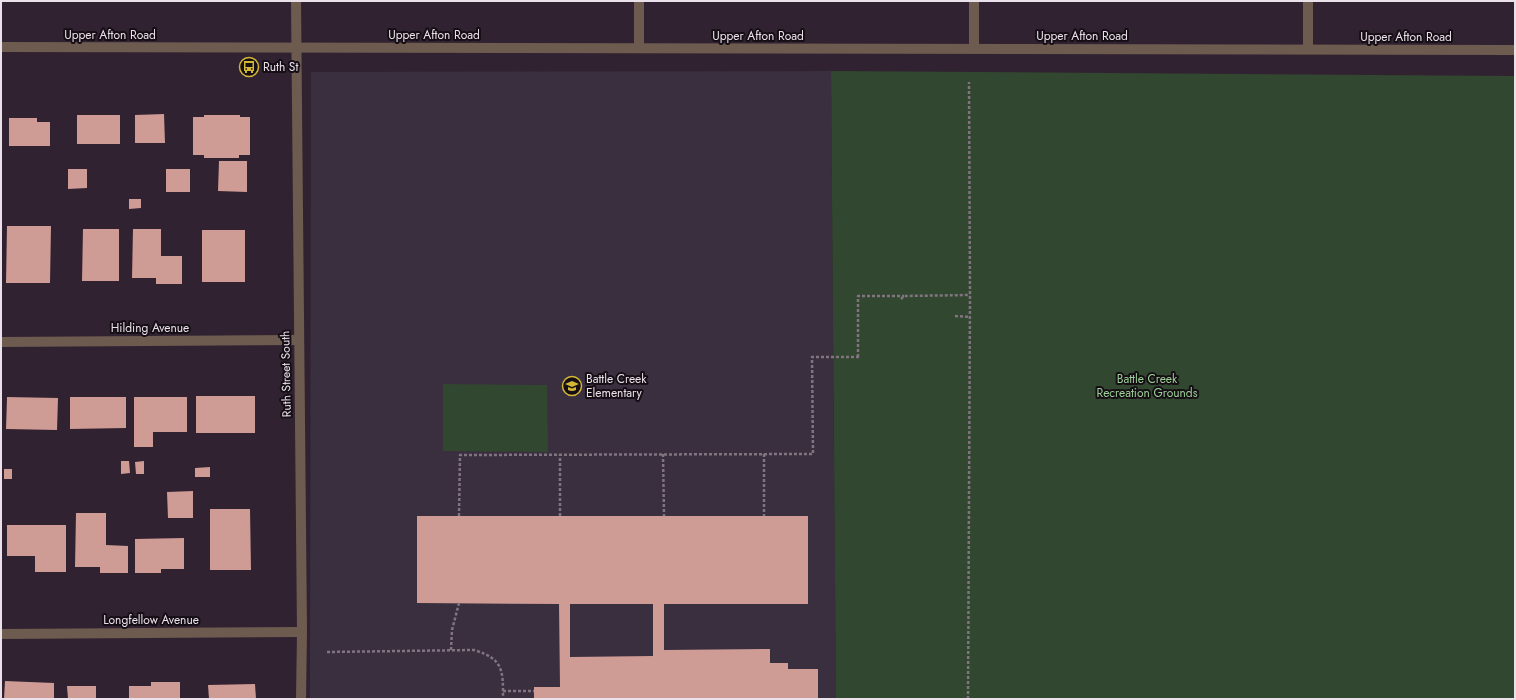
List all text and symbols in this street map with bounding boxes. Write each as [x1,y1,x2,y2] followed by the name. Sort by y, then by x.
[64,26,156,44] street label: Upper Afton Road
[388,26,480,44] street label: Upper Afton Road
[712,27,804,45] street label: Upper Afton Road
[1036,27,1128,45] street label: Upper Afton Road
[1360,28,1452,46] street label: Upper Afton Road
[238,56,260,78] bus stop icon: Ruth St
[263,58,298,76] place label: Ruth St
[111,319,189,337] street label: Hilding Avenue
[276,331,296,417] street label: Ruth Street South
[586,370,647,402] place label: Battle Creek Elementary
[1096,370,1198,402] park label: Battle Creek Recreation Grounds
[561,375,583,397] school or university icon: Battle Creek Elementary
[103,611,199,629] street label: Longfellow Avenue

